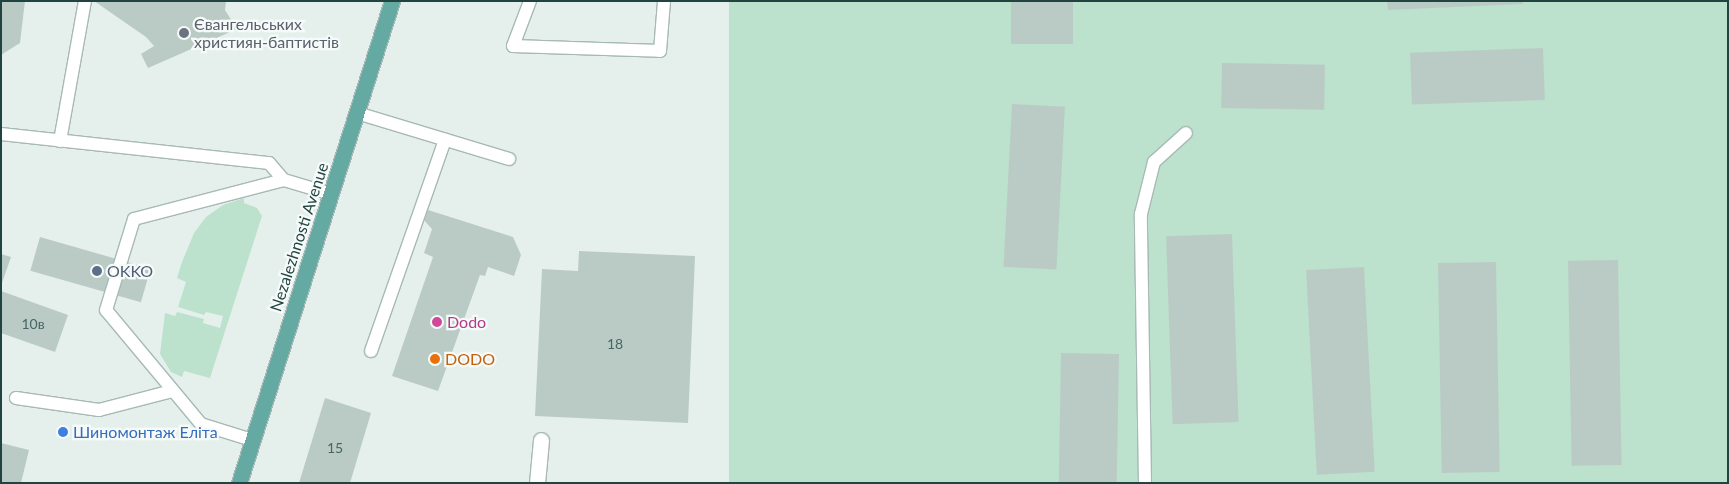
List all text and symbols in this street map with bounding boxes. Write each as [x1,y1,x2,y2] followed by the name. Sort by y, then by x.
[194,14,339,52] place label: Євангельських християн-баптистів
[178,27,190,39] marker: Євангельських християн-баптистів
[266,160,332,314] street label: Nezalezhnosti Avenue
[107,261,153,281] place label: OKKO
[91,265,103,277] marker: OKKO
[447,312,486,332] place label: Dodo
[21,316,45,332] house number: 10в
[431,316,443,328] marker: Dodo
[607,336,623,352] house number: 18
[445,349,495,369] place label: DODO
[429,353,441,365] marker: DODO
[73,422,218,442] place label: Шиномонтаж Еліта
[57,426,69,438] marker: Шиномонтаж Еліта
[327,440,343,456] house number: 15

